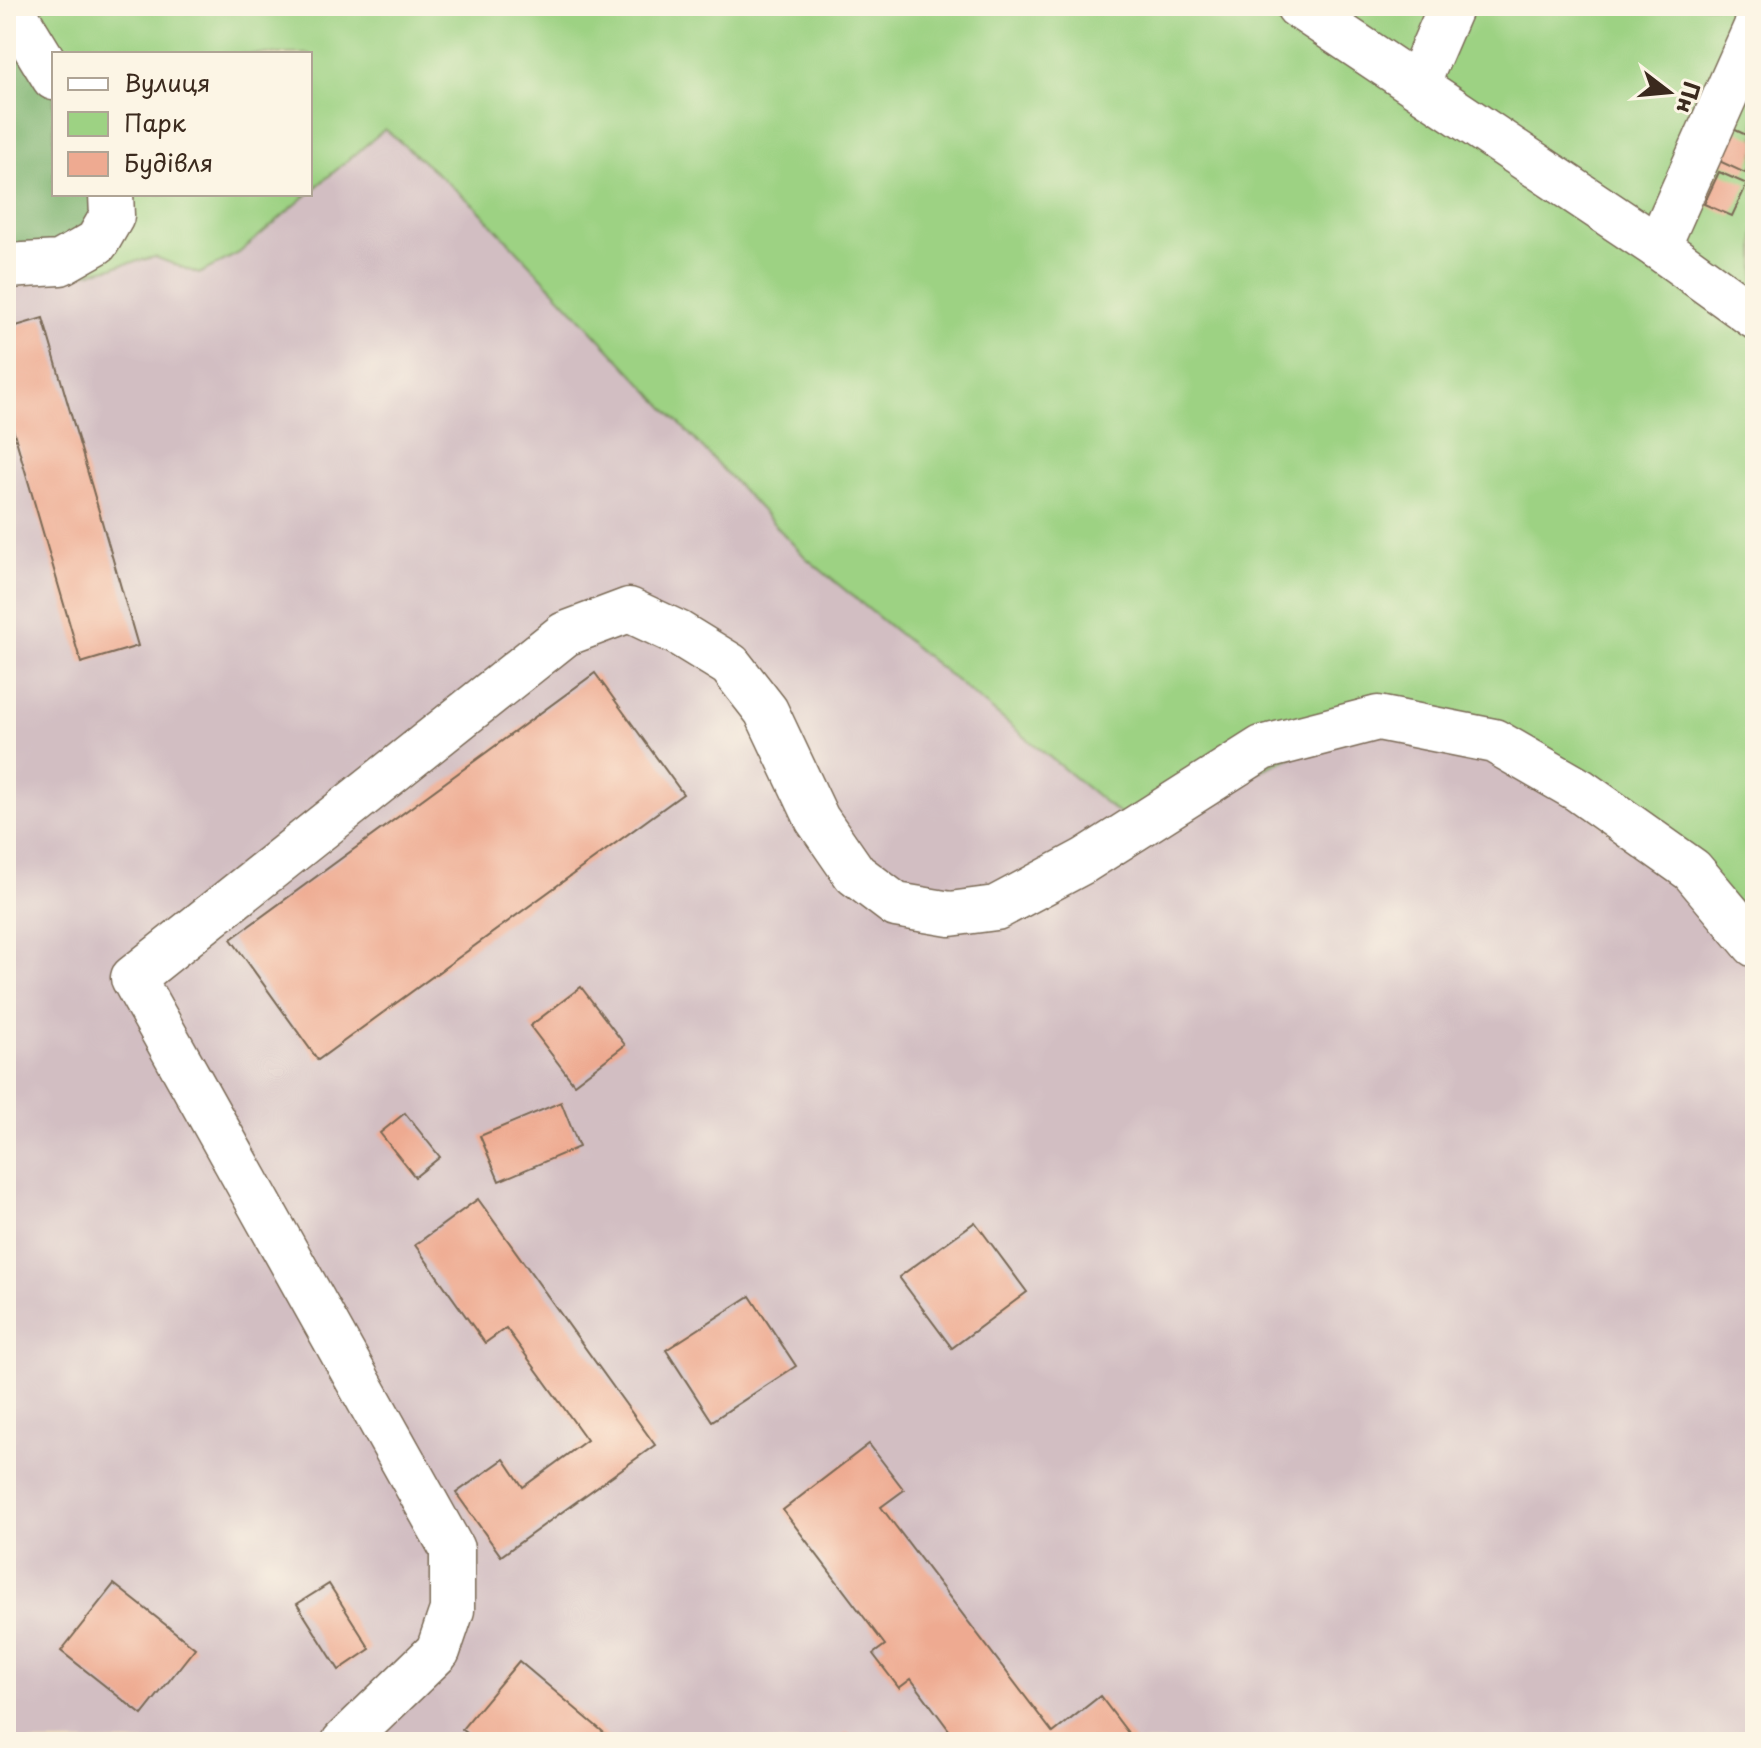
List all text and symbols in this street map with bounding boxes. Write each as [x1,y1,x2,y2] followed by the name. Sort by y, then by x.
[52,52,312,196] legend
[1629,52,1709,132] north arrow
[124,64,210,100] text: Вулиця
[1669,78,1710,118] text: Пн
[124,104,187,140] text: Парк
[124,144,213,180] text: Будівля

